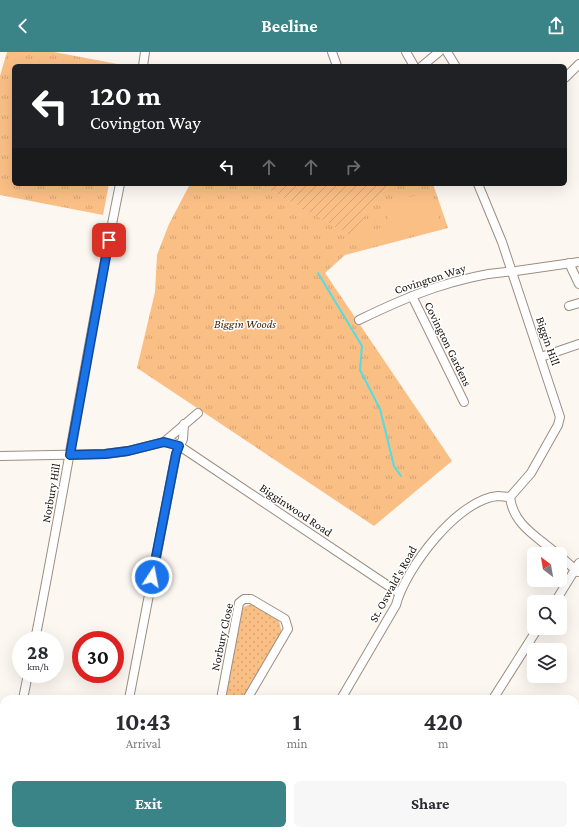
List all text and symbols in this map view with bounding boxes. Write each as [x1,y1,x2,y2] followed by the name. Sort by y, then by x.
[12,15,34,37] icon: back
[545,15,567,37] icon: share
[261,16,318,36] text: Beeline
[24,80,76,132] icon: left
[90,80,161,111] text: 120 m
[90,113,201,133] text: Covington Way
[216,156,238,178] icon: left
[258,156,280,178] icon: ahead
[300,156,322,178] icon: ahead
[342,156,364,178] icon: right
[92,223,126,257] pin
[98,229,120,251] icon: arrive
[393,261,468,297] street label: Covington Way
[421,299,475,389] street label: Covington Gardens
[533,315,563,367] street label: Biggin Hill
[214,317,276,331] park label: Biggin Woods
[39,462,63,524] street label: Norbury Hill
[257,481,335,540] street label: Bigginwood Road
[366,543,420,625] street label: St. Oswald's Road
[527,547,567,587] north arrow
[527,547,567,683] map controls
[131,556,173,598] position arrow
[527,595,567,635] button: search
[208,602,236,672] street label: Norbury Close
[72,631,124,683] speed limit sign: 30
[27,641,49,663] text: 28
[527,643,567,683] button: layers
[27,661,49,672] text: km/h
[116,708,171,735] text: 10:43
[293,708,302,735] text: 1
[423,708,463,735] text: 420
[126,736,161,751] text: Arrival
[287,736,307,751] text: min
[438,736,448,751] text: m
[12,781,286,827] button: Exit
[294,781,567,827] button: Share

